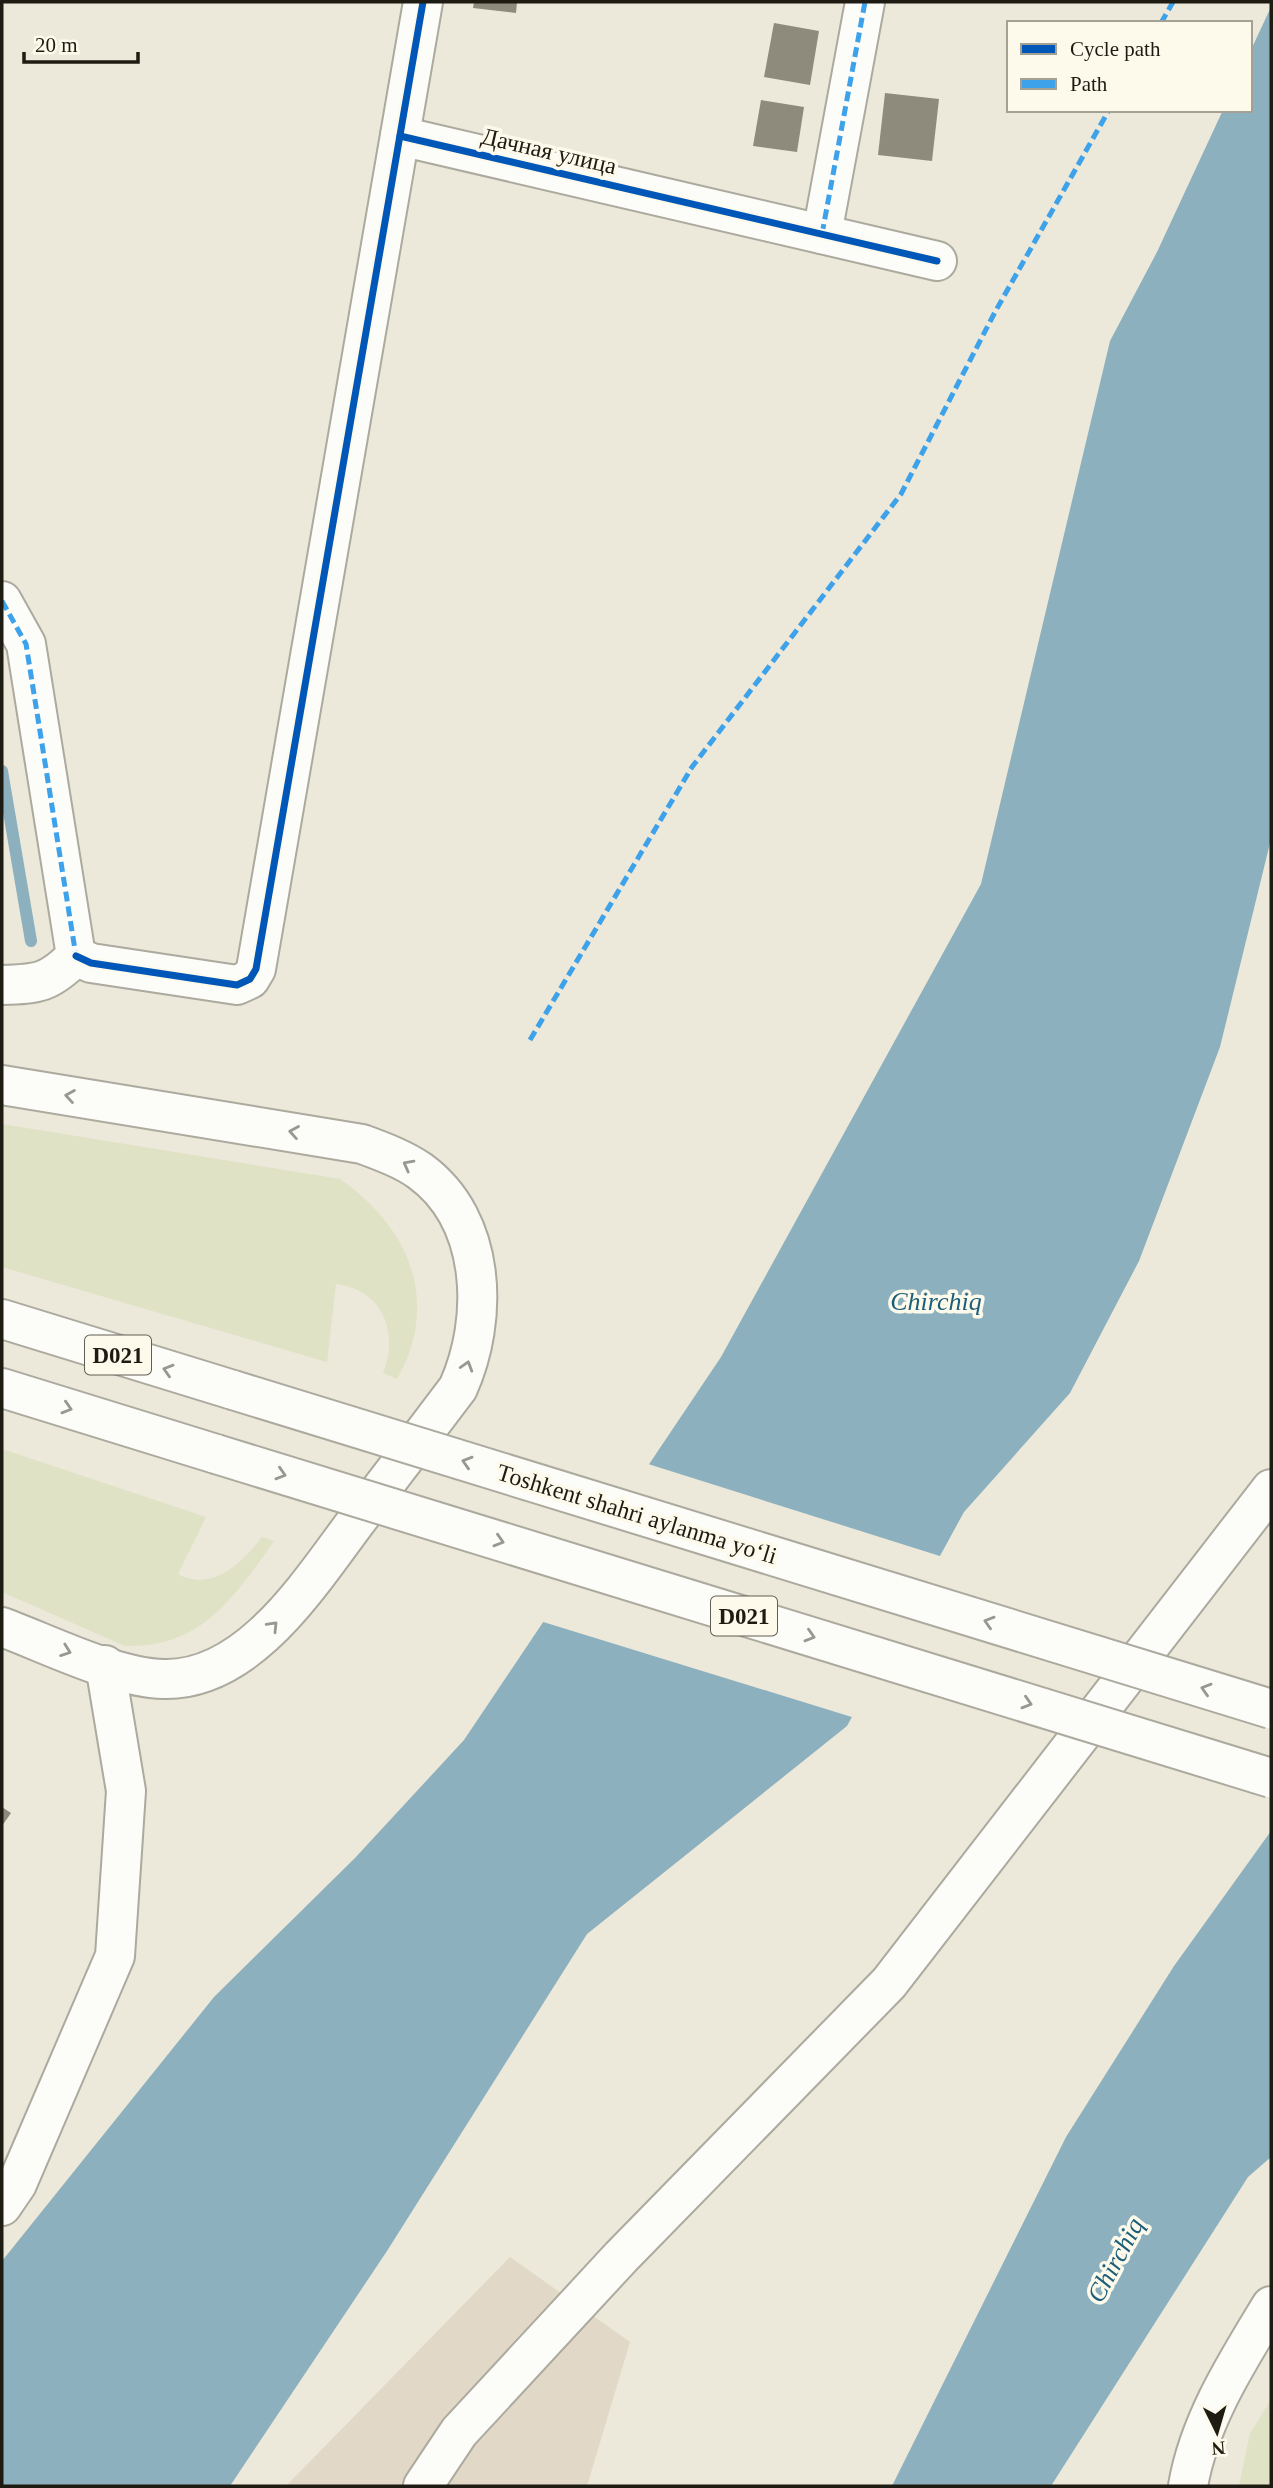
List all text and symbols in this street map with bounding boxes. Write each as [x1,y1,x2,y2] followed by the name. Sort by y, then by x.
[24,21,138,65] scale bar
[1007,21,1252,112] legend
[35,33,78,57] text: 20 m
[1070,37,1161,61] text: Cycle path
[1070,72,1108,96] text: Path
[479,123,619,179] street label: Дачная улица
[64,1089,76,1104] one-way arrow
[288,1125,300,1140] one-way arrow
[403,1159,415,1173] one-way arrow
[890,1287,982,1316] water label: Chirchiq
[85,1336,151,1374] road number: D021
[458,1360,473,1372] one-way arrow
[162,1364,174,1379] one-way arrow
[61,1400,73,1415] one-way arrow
[461,1456,473,1470] one-way arrow
[494,1459,780,1569] street label: Toshkent shahri aylanma yoʻli
[275,1466,287,1481] one-way arrow
[492,1533,504,1547] one-way arrow
[711,1596,777,1636] road number: D021
[983,1616,995,1631] one-way arrow
[264,1621,277,1634] one-way arrow
[803,1628,815,1643] one-way arrow
[59,1643,71,1657] one-way arrow
[1200,1683,1213,1697] one-way arrow
[1021,1695,1033,1710] one-way arrow
[1081,2213,1150,2307] water label: Chirchiq
[1182,2397,1252,2467] north arrow
[1210,2437,1226,2460] text: N

